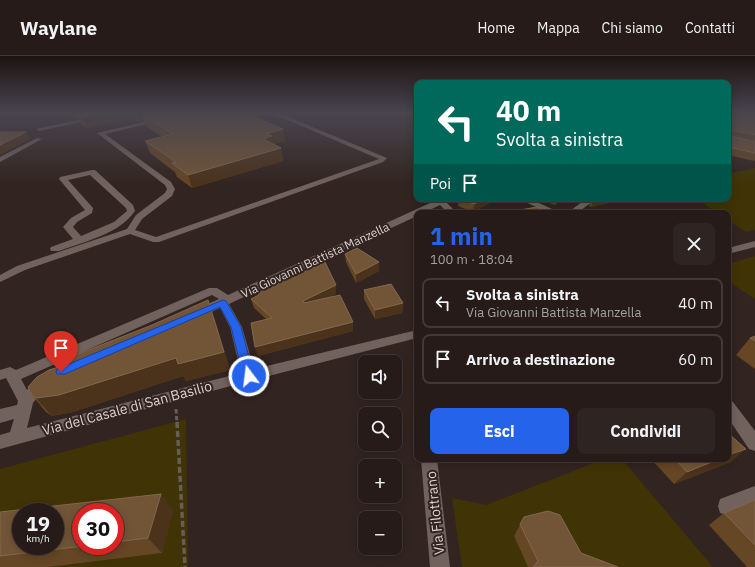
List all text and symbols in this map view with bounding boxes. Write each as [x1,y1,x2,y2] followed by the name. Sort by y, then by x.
[20,16,97,40] text: Waylane
[477,19,515,37] text: Home
[537,19,580,37] text: Mappa
[602,19,663,37] text: Chi siamo
[685,19,735,37] text: Contatti
[496,92,561,129] text: 40 m
[430,96,482,148] icon: left
[496,128,623,151] text: Svolta a sinistra
[459,172,481,194] icon: arrive
[430,174,451,193] text: Poi
[238,219,392,301] street label: Via Giovanni Battista Manzella
[430,220,493,252] text: 1 min
[673,223,715,265] button: close
[430,251,513,268] text: 100 m · 18:04
[466,285,579,304] text: Svolta a sinistra
[432,292,454,314] icon: left
[678,294,713,313] text: 40 m
[466,304,641,321] text: Via Giovanni Battista Manzella
[44,331,78,372] pin
[50,337,72,359] icon: arrive
[432,348,454,370] icon: arrive
[466,350,615,369] text: Arrivo a destinazione
[678,350,713,369] text: 60 m
[228,355,270,397] position arrow
[358,355,402,555] map controls
[358,355,402,399] button: sound
[40,377,214,439] street label: Via del Casale di San Basilio
[358,407,402,451] button: search
[430,408,569,454] button: Esci
[577,408,715,454] button: Condividi
[358,459,402,503] button: +
[422,470,448,556] street label: Via Filottrano
[72,503,124,555] speed limit sign: 30
[26,510,50,537] text: 19
[358,511,402,555] button: −
[26,532,50,545] text: km/h

